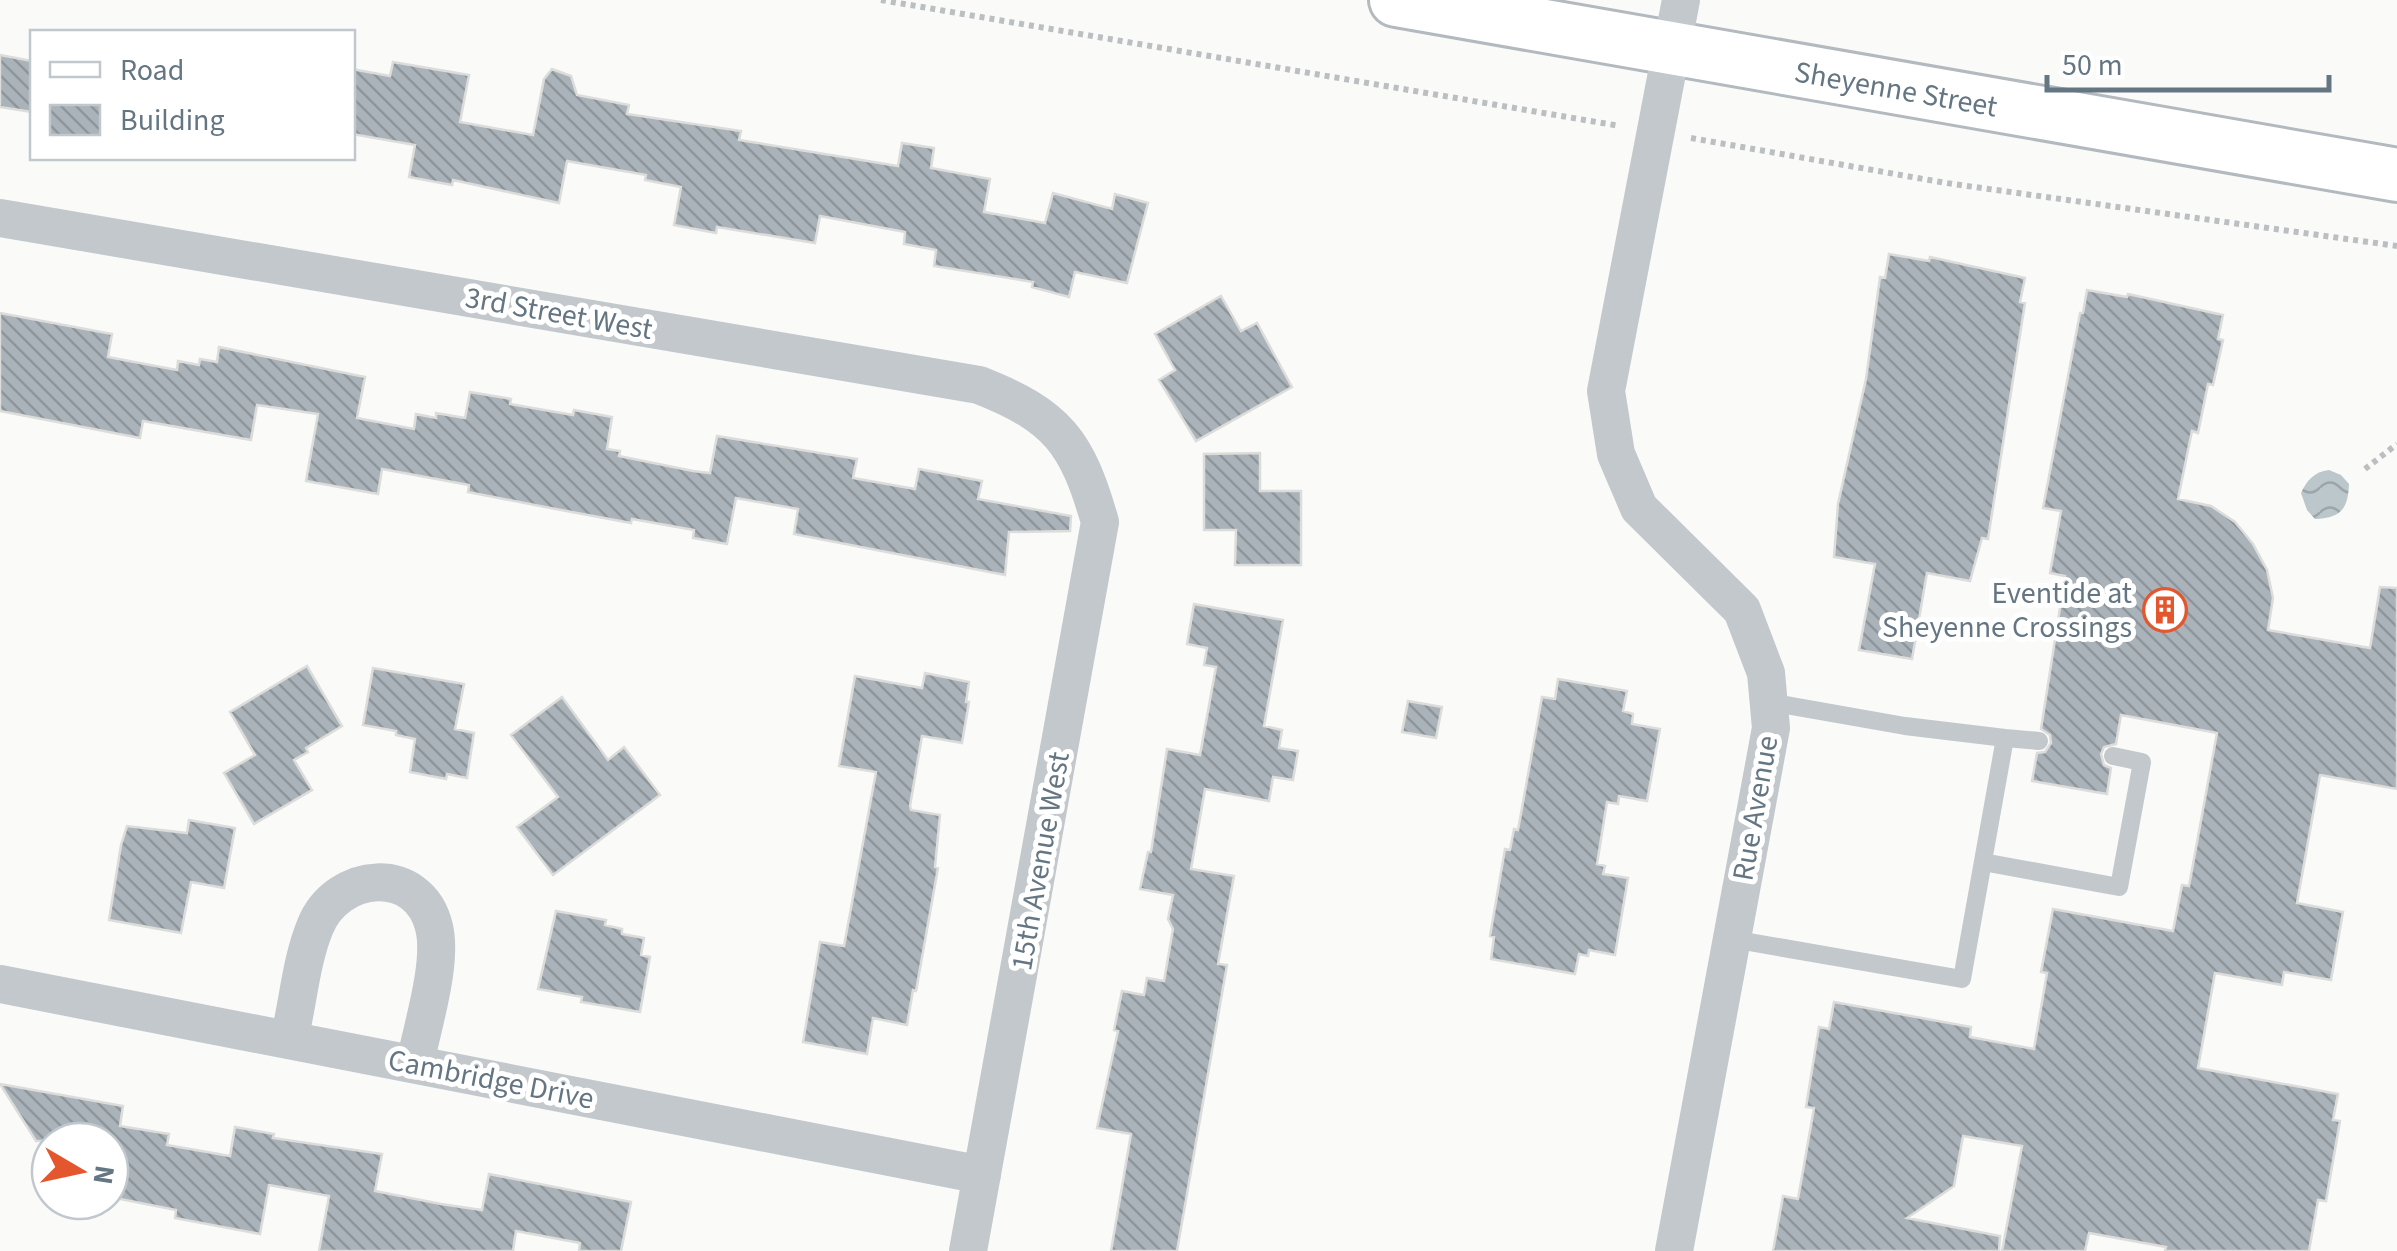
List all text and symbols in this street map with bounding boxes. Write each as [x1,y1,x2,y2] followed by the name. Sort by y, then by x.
[30,30,355,160] legend
[2047,30,2330,92] scale bar
[2062,44,2123,87] text: 50 m
[120,49,184,92] text: Road
[1791,51,2001,128] street label: Sheyenne Street
[120,99,225,142] text: Building
[462,276,656,351] street label: 3rd Street West
[1882,572,2132,649] place label: Eventide at Sheyenne Crossings
[2142,587,2188,633] building icon: Eventide at Sheyenne Crossings
[1722,732,1789,884] street label: Rue Avenue
[1000,748,1081,974] street label: 15th Avenue West
[384,1038,597,1121] street label: Cambridge Drive
[30,1121,130,1221] north arrow
[82,1162,125,1187] text: N

